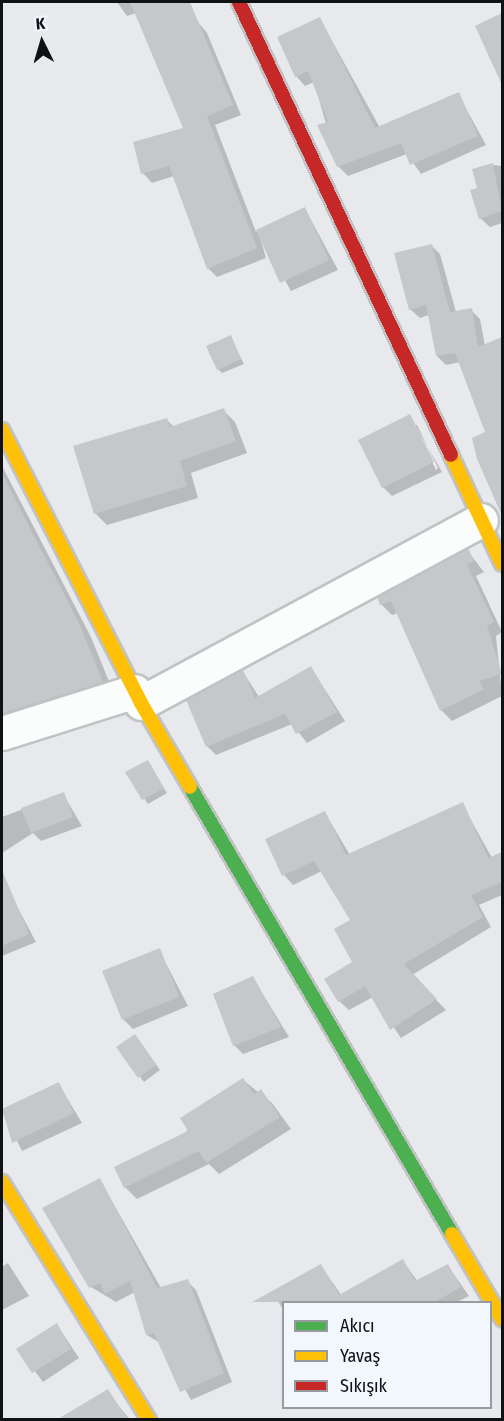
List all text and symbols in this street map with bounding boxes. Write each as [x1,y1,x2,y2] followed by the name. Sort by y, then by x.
[12,12,72,72] north arrow
[35,14,46,33] text: K
[282,1301,492,1409] legend
[340,1315,375,1337] text: Akıcı
[340,1345,380,1367] text: Yavaş
[340,1375,387,1397] text: Sıkışık

